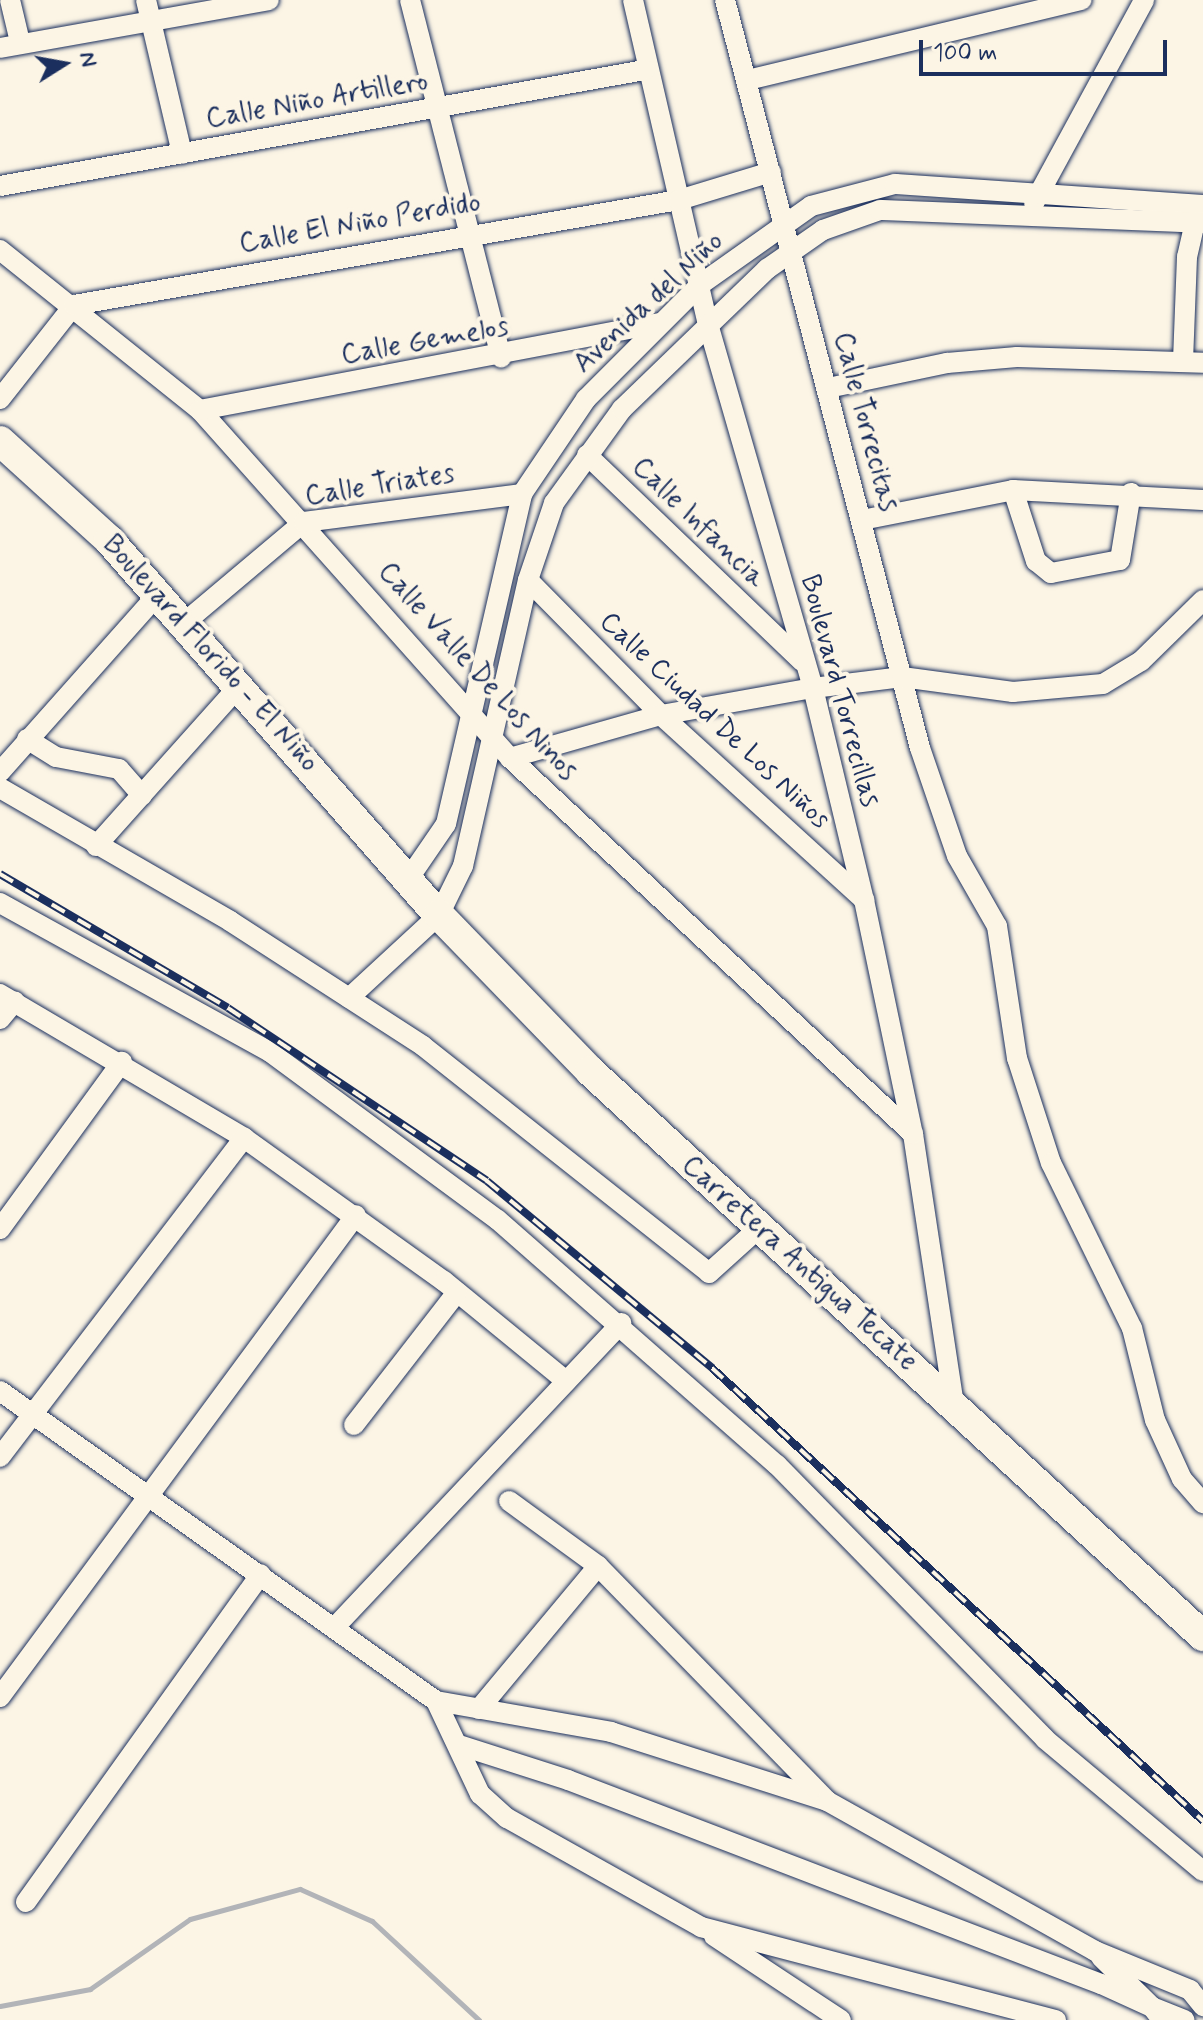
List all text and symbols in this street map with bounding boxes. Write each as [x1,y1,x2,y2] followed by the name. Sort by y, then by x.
[24,24,104,104] north arrow
[923,24,1171,74] scale bar
[933,38,997,69] text: 100 m
[72,50,103,69] text: N
[203,65,431,137] street label: Calle Niño Artillero
[238,186,482,262] street label: Calle El Niño Perdido
[567,225,731,381] street label: Avenida del Niño
[339,311,511,373] street label: Calle Gemelos
[825,329,905,515] street label: Calle Torrecitas
[623,449,773,597] street label: Calle Infancia
[304,458,456,514] street label: Calle Triates
[95,529,325,779] street label: Boulevard Florido - El Niño
[370,556,584,788] street label: Calle Valle De Los Ninos
[792,571,886,811] street label: Boulevard Torrecillas
[590,604,838,838] street label: Calle Ciudad De Los Niños
[674,1149,924,1379] street label: Carretera Antigua Tecate

